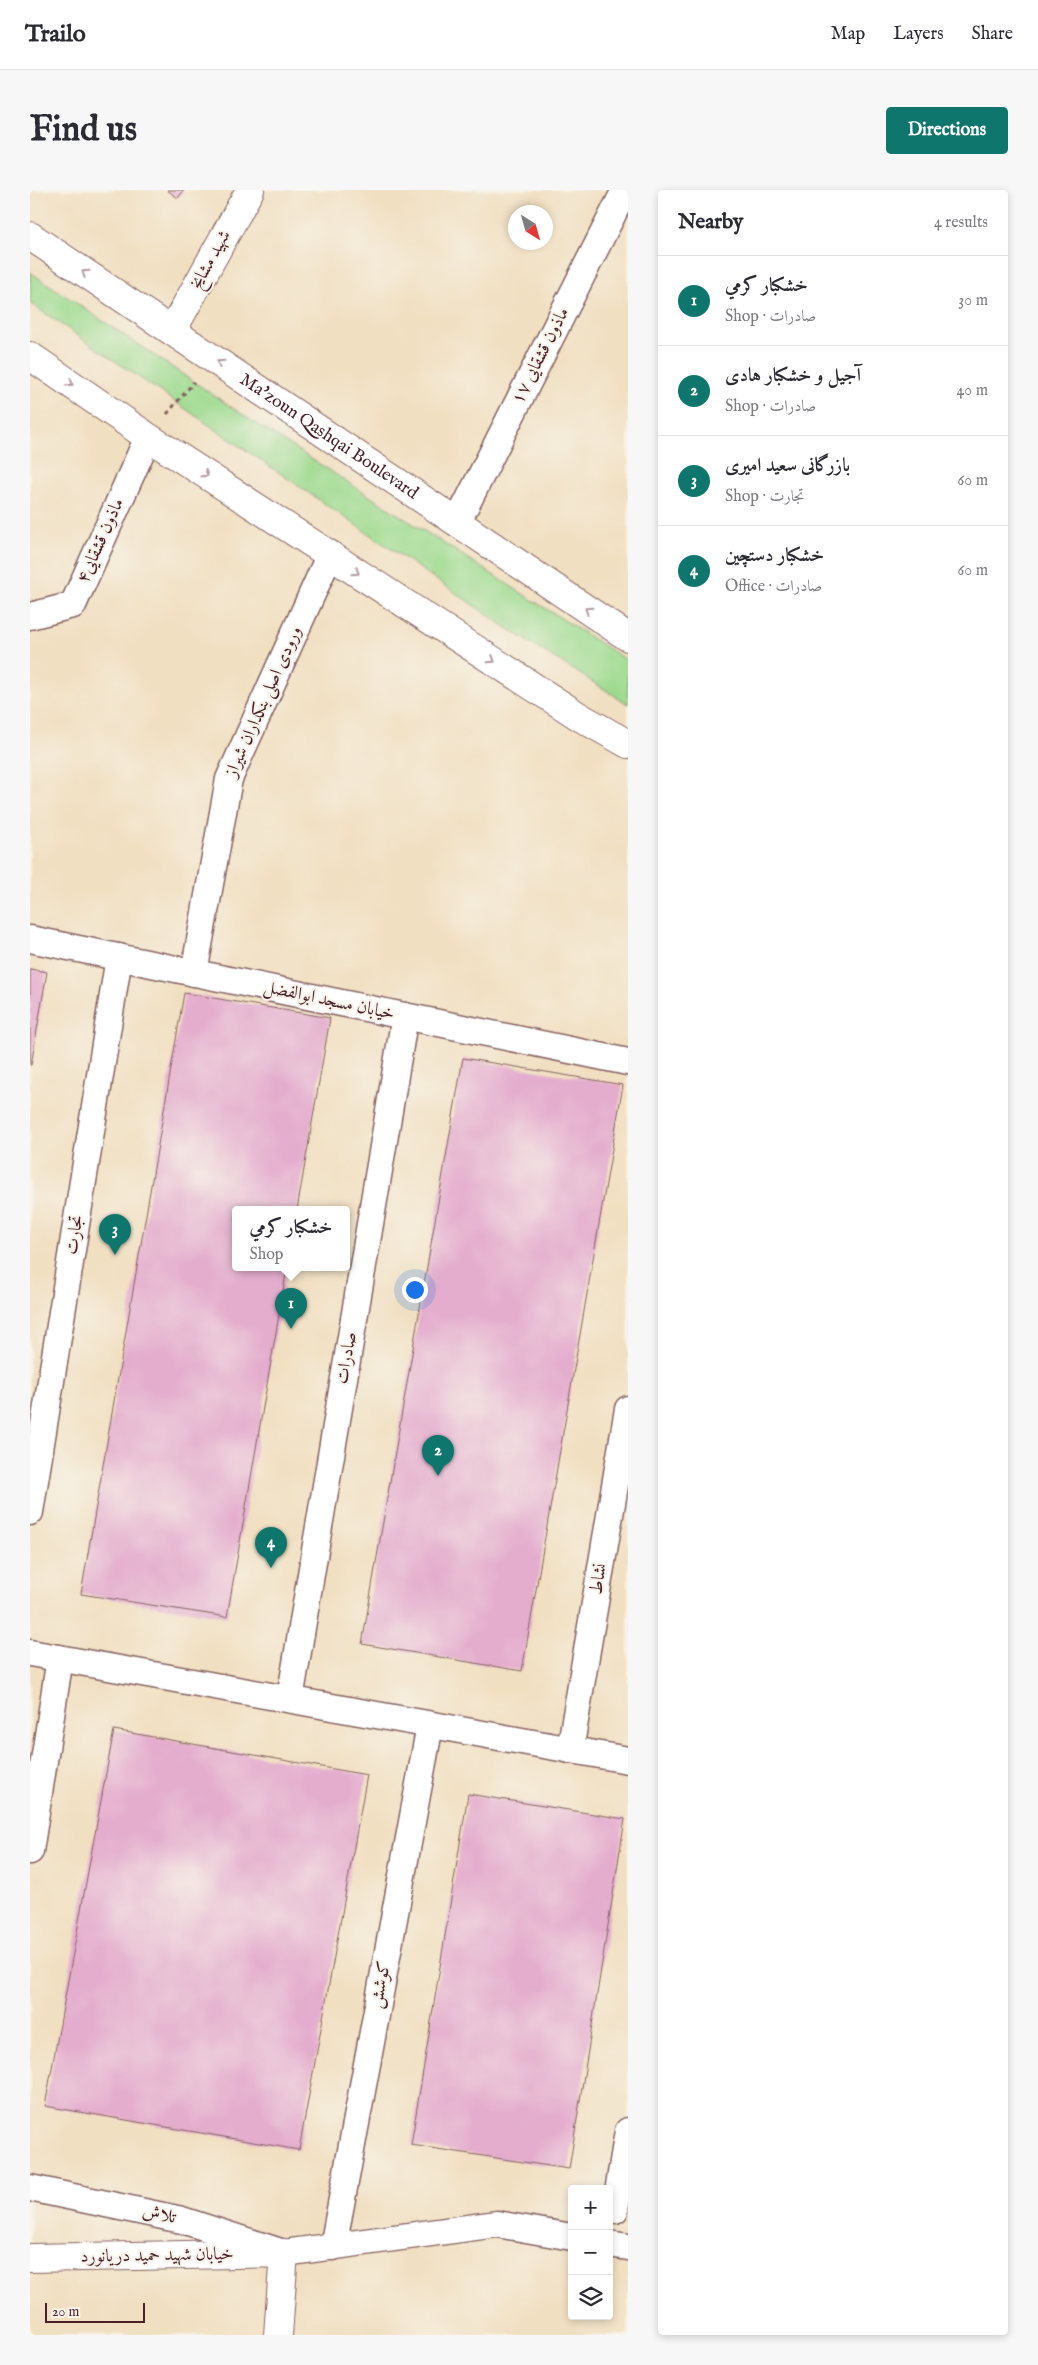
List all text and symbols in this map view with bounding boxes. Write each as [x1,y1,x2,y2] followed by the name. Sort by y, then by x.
[25,19,86,50] text: Trailo
[831,23,865,46] text: Map
[893,23,944,46] text: Layers
[972,23,1013,46] text: Share
[886,107,1008,154] button: Directions
[30,108,137,153] text: Find us
[508,205,553,250] north arrow
[678,209,743,236] text: Nearby
[934,213,988,233] text: 4 results
[185,226,239,295] street label: شهید مشایخ
[82,270,91,279] one-way arrow
[725,274,808,298] text: خشكبار كرمي
[691,291,697,311] text: 1
[958,291,988,311] text: 30 m
[507,304,575,408] street label: ماذون قشقایی ۱۷
[725,307,816,327] text: Shop · صادرات
[217,360,226,369] one-way arrow
[725,364,861,388] text: آجیل و خشکبار هادی
[235,368,423,505] street label: Ma'zoun Qashqai Boulevard
[64,377,74,386] one-way arrow
[690,381,698,401] text: 2
[956,381,988,401] text: 40 m
[725,397,816,417] text: Shop · صادرات
[725,454,850,478] text: بازرگانی سعید امیری
[200,467,209,477] one-way arrow
[691,471,697,491] text: 3
[958,471,988,491] text: 60 m
[725,487,805,507] text: Shop · تجارت
[72,495,130,587] street label: ۴ماذون قشقایی
[725,544,824,568] text: خشکبار دستچین
[690,561,698,581] text: 4
[958,561,988,581] text: 60 m
[351,565,360,575] one-way arrow
[725,577,822,597] text: Office · صادرات
[584,607,593,616] one-way arrow
[219,623,308,783] street label: ورودی اصلی بنکداران شیراز
[487,654,496,663] one-way arrow
[261,976,397,1026] street label: خیابان مسجد ابوالفضل
[232,1206,350,1271] popup
[61,1214,89,1256] street label: تجارت
[99,1214,131,1255] pin: 3
[250,1216,332,1240] text: خشكبار كرمي
[250,1245,283,1265] text: Shop
[402,1277,428,1303] your location
[275,1288,307,1329] pin: 1
[331,1330,363,1386] street label: صادرات
[422,1435,454,1476] pin: 2
[255,1527,287,1568] pin: 4
[585,1562,613,1596] street label: نشاط
[365,1959,397,2011] street label: کوشش
[568,2185,613,2320] map controls
[568,2185,613,2230] button: +
[140,2200,178,2230] street label: تلاش
[568,2230,613,2275] button: −
[80,2243,234,2269] street label: خیابان شهید حمید دریانورد
[568,2275,613,2320] button: layers
[45,2300,145,2323] scale bar
[52,2303,79,2321] text: 20 m

